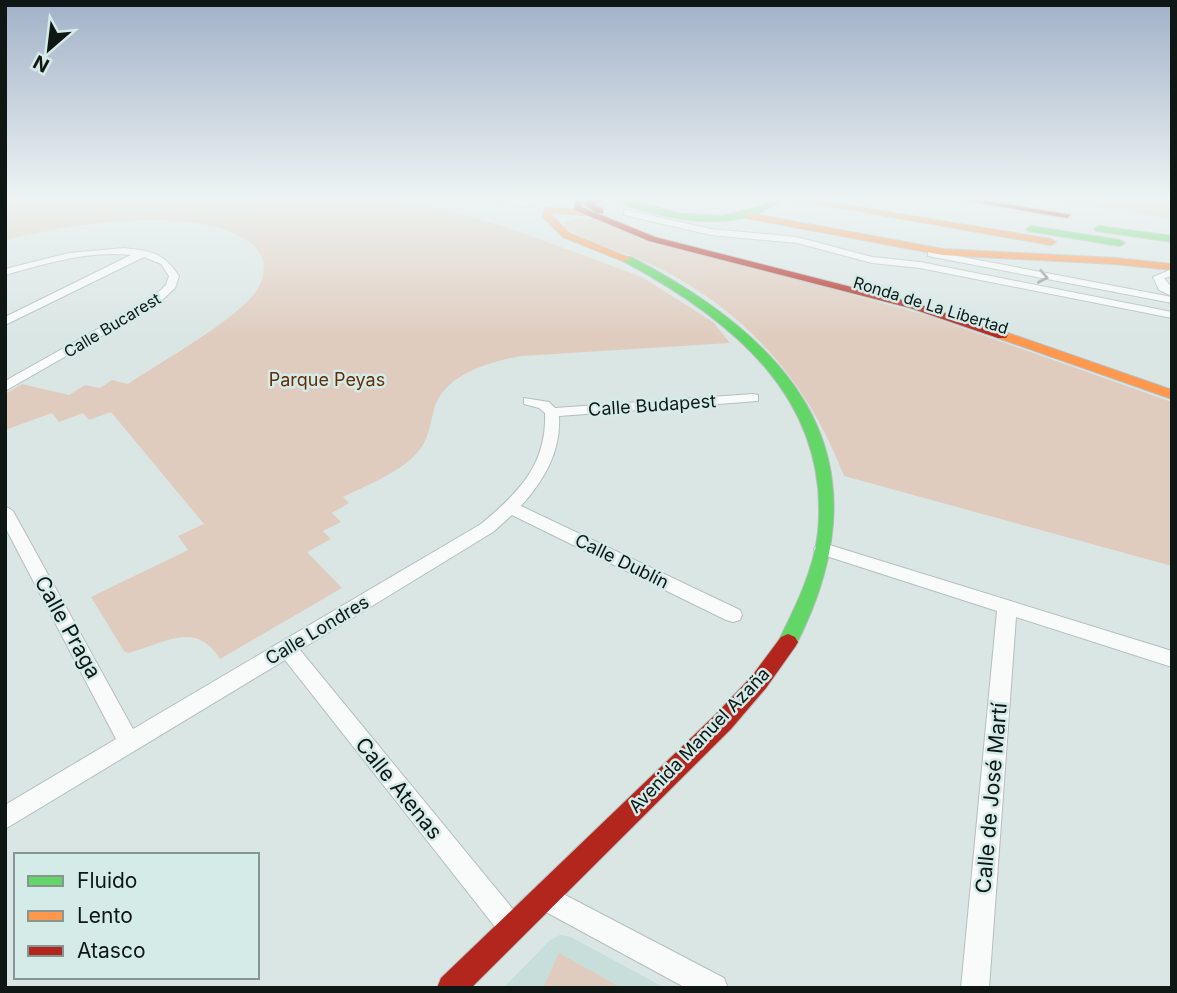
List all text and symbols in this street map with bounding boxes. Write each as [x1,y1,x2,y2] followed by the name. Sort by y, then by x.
[14,14,84,84] north arrow
[29,50,53,77] text: N
[1037,269,1049,284] one-way arrow
[851,272,1011,338] street label: Ronda de La Libertad
[60,288,164,362] street label: Calle Bucarest
[269,369,385,390] park label: Parque Peyas
[587,390,717,420] street label: Calle Budapest
[572,529,672,593] street label: Calle Dublín
[30,571,106,683] street label: Calle Praga
[262,591,372,669] street label: Calle Londres
[624,663,774,817] street label: Avenida Manuel Azaña
[970,701,1012,894] street label: Calle de José Martí
[350,732,448,844] street label: Calle Atenas
[14,853,259,979] legend
[77,868,137,893] text: Fluido
[77,903,133,928] text: Lento
[77,938,146,963] text: Atasco

